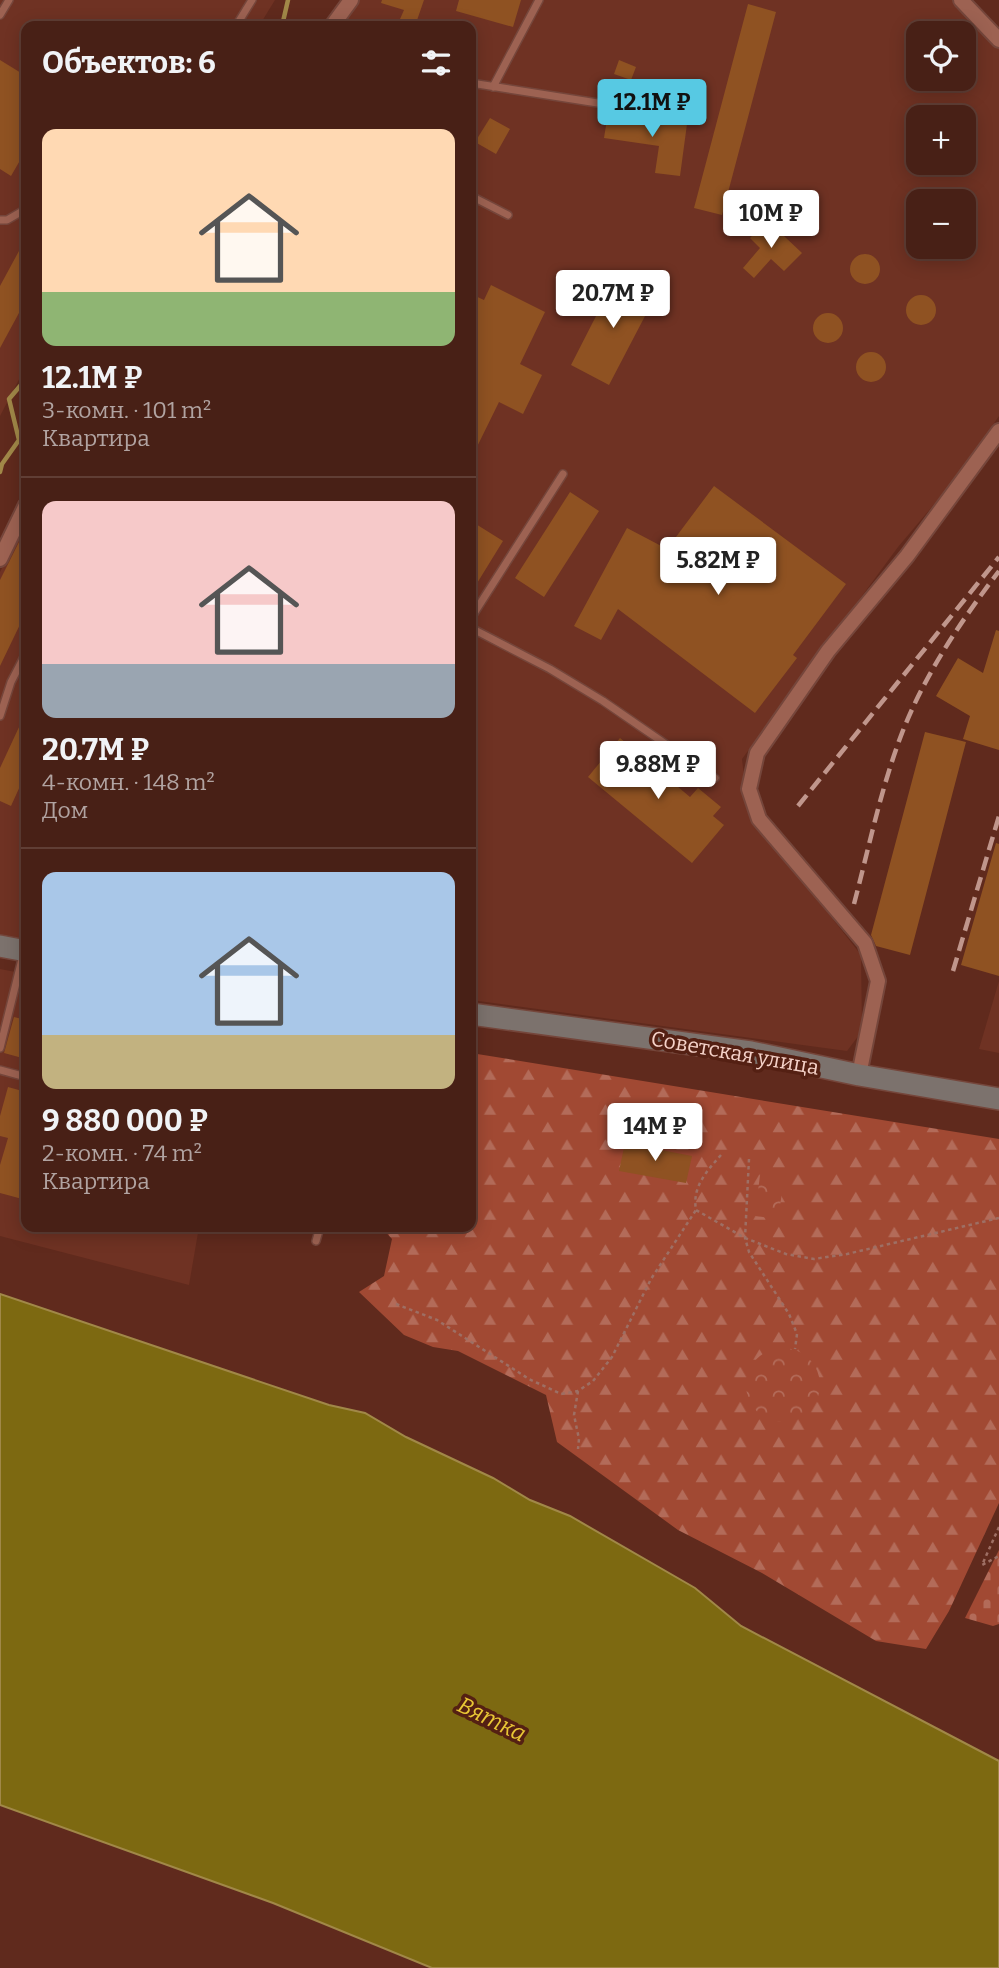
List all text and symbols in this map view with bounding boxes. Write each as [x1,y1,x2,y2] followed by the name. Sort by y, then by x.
[906,21,976,259] map controls
[906,21,976,91] button: locate
[417,44,455,82] icon: filters
[42,45,216,81] text: Объектов: 6
[587,80,717,139] pin: 12.1M ₽
[613,88,691,116] text: 12.1M ₽
[906,105,976,175] button: +
[186,175,312,301] icon: home
[906,189,976,259] button: −
[722,190,820,250] pin: 10M ₽
[739,199,803,227] text: 10M ₽
[548,270,678,330] pin: 20.7M ₽
[572,279,654,307] text: 20.7M ₽
[42,360,143,396] text: 12.1M ₽
[42,396,211,424] text: 3-комн. · 101 m²
[42,424,150,452] text: Квартира
[653,538,783,597] pin: 5.82M ₽
[676,546,760,574] text: 5.82M ₽
[186,547,312,673] icon: home
[42,732,149,768] text: 20.7M ₽
[593,742,723,801] pin: 9.88M ₽
[616,750,700,778] text: 9.88M ₽
[42,768,215,796] text: 4-комн. · 148 m²
[42,796,88,824] text: Дом
[186,918,312,1044] icon: home
[649,1025,821,1081] street label: Советская улица
[42,1103,208,1139] text: 9 880 000 ₽
[606,1104,704,1163] pin: 14M ₽
[623,1112,687,1140] text: 14M ₽
[42,1139,202,1167] text: 2-комн. · 74 m²
[42,1167,150,1195] text: Квартира
[453,1690,531,1748] water label: Вятка

